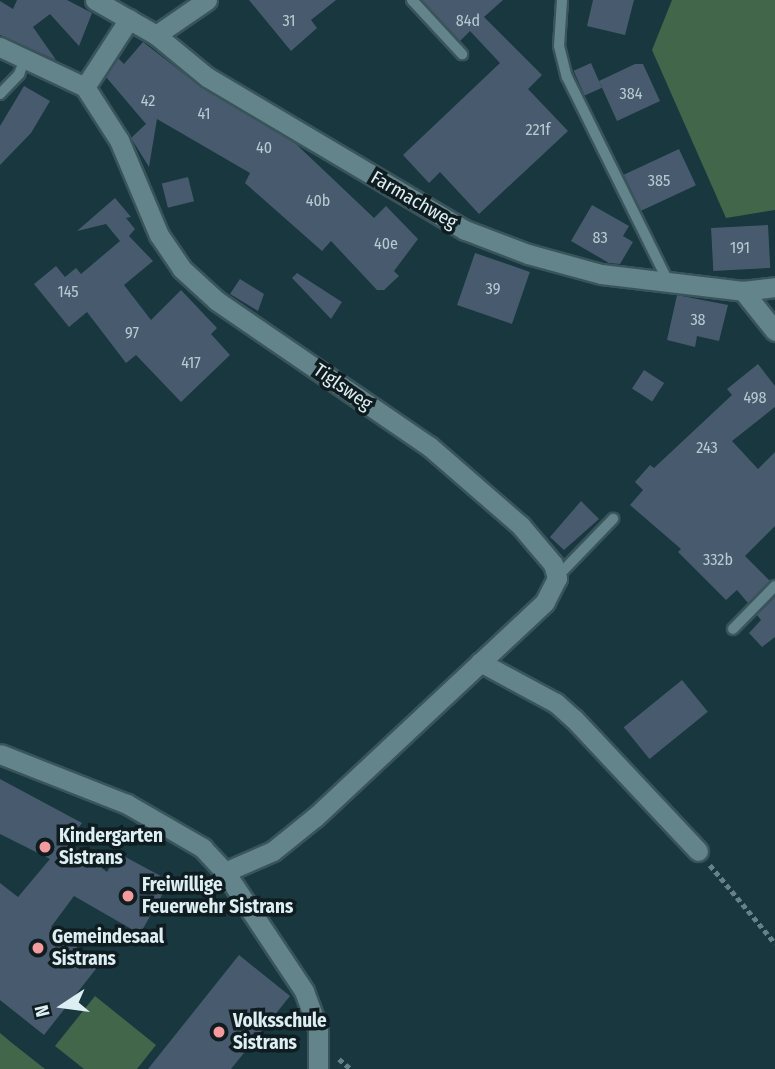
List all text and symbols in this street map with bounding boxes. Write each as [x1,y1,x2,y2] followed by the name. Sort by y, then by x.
[282,11,296,31] house number: 31
[456,11,480,31] house number: 84d
[620,84,642,104] house number: 384
[141,91,155,111] house number: 42
[197,104,211,124] house number: 41
[526,120,550,140] house number: 221f
[256,138,272,158] house number: 40
[367,166,461,234] street label: Farmachweg
[648,171,670,191] house number: 385
[306,191,330,211] house number: 40b
[592,228,608,248] house number: 83
[374,234,398,254] house number: 40e
[730,238,750,258] house number: 191
[486,279,500,299] house number: 39
[57,282,79,302] house number: 145
[690,310,706,330] house number: 38
[125,323,139,343] house number: 97
[181,353,201,373] house number: 417
[309,359,377,415] street label: Tiglsweg
[743,388,767,408] house number: 498
[696,438,718,458] house number: 243
[703,550,733,570] house number: 332b
[59,825,163,869] place label: Kindergarten Sistrans
[37,839,53,855] marker: Kindergarten Sistrans
[142,874,293,918] place label: Freiwillige Feuerwehr Sistrans
[120,888,136,904] marker: Freiwillige Feuerwehr Sistrans
[52,926,164,970] place label: Gemeindesaal Sistrans
[30,940,46,956] marker: Gemeindesaal Sistrans
[28,971,98,1041] north arrow
[30,1003,55,1019] text: N
[233,1010,327,1054] place label: Volksschule Sistrans
[211,1024,227,1040] marker: Volksschule Sistrans

